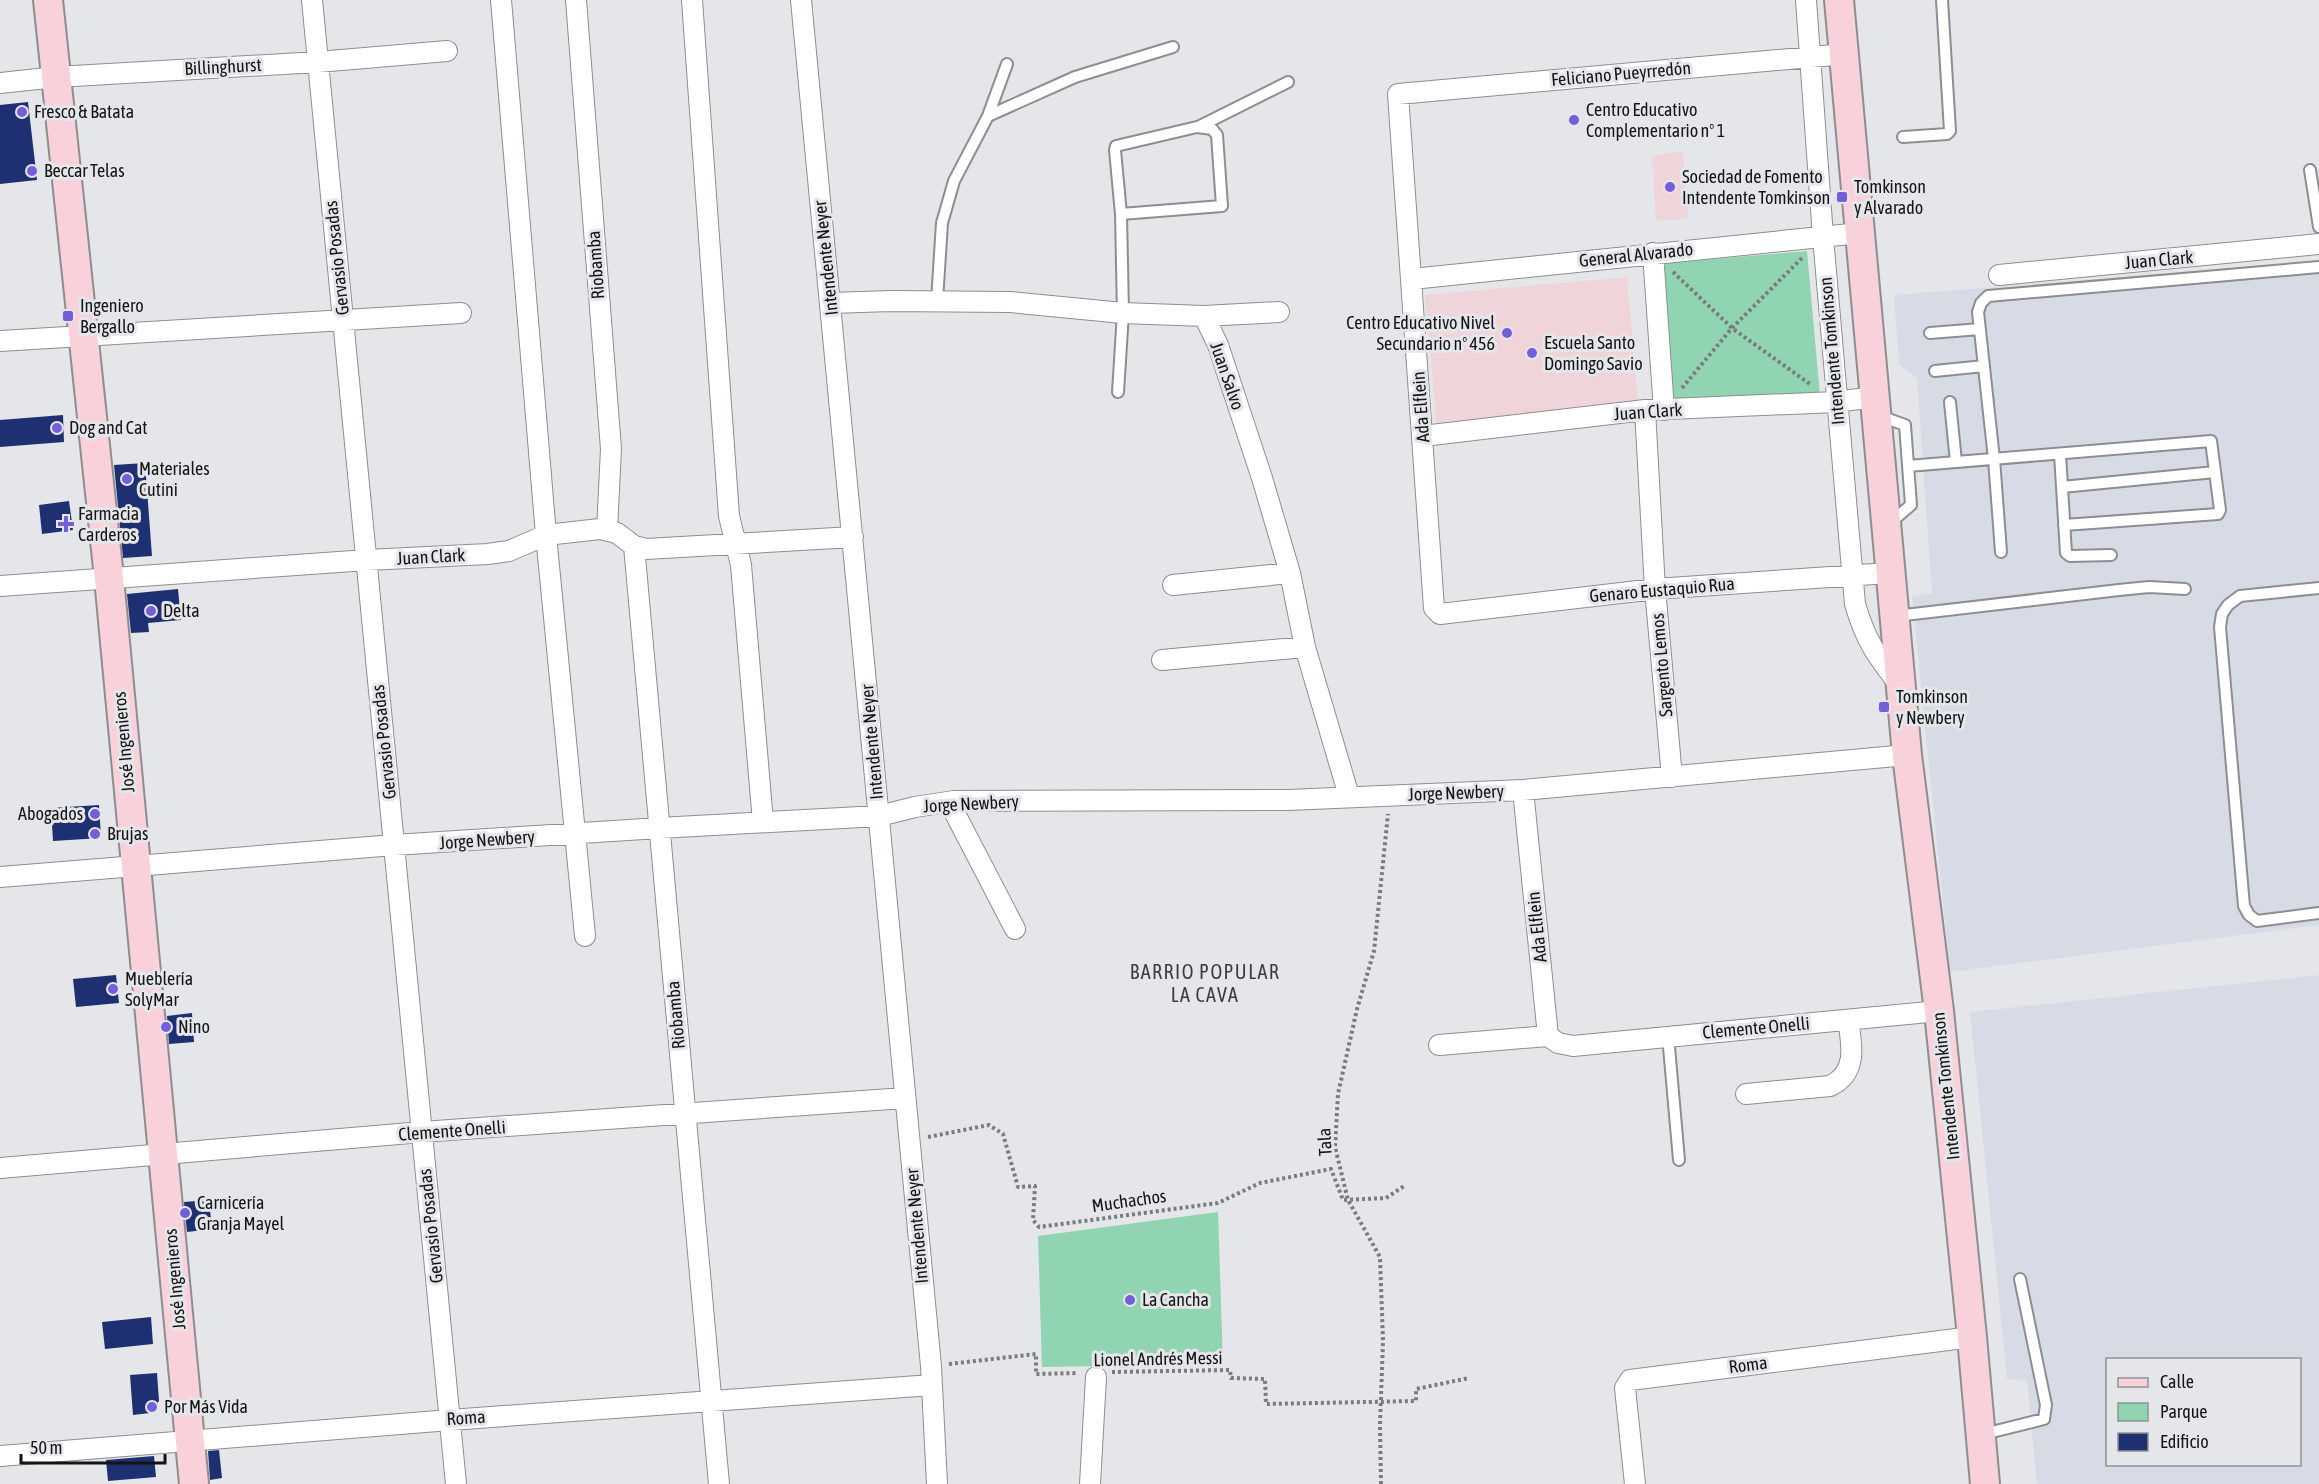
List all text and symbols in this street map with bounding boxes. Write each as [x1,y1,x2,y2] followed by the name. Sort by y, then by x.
[184,54,262,79] street label: Billinghurst
[1550,57,1692,90] street label: Feliciano Pueyrredón
[1586,99,1725,141] place label: Centro Educativo Complementario nº 1
[34,101,134,122] place label: Fresco & Batata
[15,105,29,119] marker: Fresco & Batata
[1567,113,1581,127] marker: Centro Educativo Complementario nº 1
[44,160,125,181] place label: Beccar Telas
[25,164,39,178] marker: Beccar Telas
[1682,166,1830,208] place label: Sociedad de Fomento Intendente Tomkinson
[1854,176,1926,218] place label: Tomkinson y Alvarado
[1663,180,1677,194] marker: Sociedad de Fomento Intendente Tomkinson
[1835,190,1849,204] marker: Tomkinson y Alvarado
[809,199,842,317] street label: Intendente Neyer
[320,200,353,316] street label: Gervasio Posadas
[583,230,608,300] street label: Riobamba
[1578,238,1694,271] street label: General Alvarado
[2124,246,2194,273] street label: Juan Clark
[1815,276,1848,426] street label: Intendente Tomkinson
[80,295,144,337] place label: Ingeniero Bergallo
[61,309,75,323] marker: Ingeniero Bergallo
[1346,312,1495,354] place label: Centro Educativo Nivel Secundario nº 456
[1500,326,1514,340] marker: Centro Educativo Nivel Secundario nº 456
[1544,332,1643,374] place label: Escuela Santo Domingo Savio
[1206,339,1249,412] street label: Juan Salvo
[1525,346,1539,360] marker: Escuela Santo Domingo Savio
[1408,371,1433,443] street label: Ada Elflein
[1613,399,1683,424] street label: Juan Clark
[69,417,148,438] place label: Dog and Cat
[50,421,64,435] marker: Dog and Cat
[139,458,210,500] place label: Materiales Cutini
[120,472,134,486] marker: Materiales Cutini
[78,503,139,545] place label: Farmacia Carderos
[59,517,73,531] marker: Farmacia Carderos
[396,544,466,569] street label: Juan Clark
[1588,573,1735,606] street label: Genaro Eustaquio Rua
[163,600,200,621] place label: Delta
[144,604,158,618] marker: Delta
[1647,612,1676,718] street label: Sargento Lemos
[856,683,887,801] street label: Intendente Neyer
[367,684,400,800] street label: Gervasio Posadas
[1896,686,1968,728] place label: Tomkinson y Newbery
[109,691,138,793] street label: José Ingenieros
[1877,700,1891,714] marker: Tomkinson y Newbery
[1408,780,1504,805] street label: Jorge Newbery
[923,791,1019,816] street label: Jorge Newbery
[18,803,83,824] place label: Abogados
[88,807,102,821] marker: Abogados
[107,823,148,844] place label: Brujas
[438,826,535,853] street label: Jorge Newbery
[88,827,102,841] marker: Brujas
[1522,891,1551,964] street label: Ada Elflein
[1130,960,1280,1006] district label: BARRIO POPULAR LA CAVA
[125,968,193,1010] place label: Mueblería SolyMar
[662,980,689,1050] street label: Riobamba
[106,982,120,996] marker: Mueblería SolyMar
[1927,1011,1964,1161] street label: Intendente Tomkinson
[1702,1012,1810,1043] street label: Clemente Onelli
[178,1016,210,1037] place label: Nino
[159,1020,173,1034] marker: Nino
[398,1116,506,1145] street label: Clemente Onelli
[1313,1127,1336,1157] street label: Tala
[901,1167,932,1285] street label: Intendente Neyer
[414,1168,447,1284] street label: Gervasio Posadas
[1090,1185,1167,1216] street label: Muchachos
[197,1192,284,1234] place label: Carnicería Granja Mayel
[178,1206,192,1220] marker: Carnicería Granja Mayel
[160,1228,189,1330] street label: José Ingenieros
[1142,1289,1209,1310] place label: La Cancha
[1123,1293,1137,1307] marker: La Cancha
[1093,1347,1223,1370] street label: Lionel Andrés Messi
[1727,1352,1768,1377] street label: Roma
[2106,1358,2301,1466] legend
[2160,1371,2194,1392] text: Calle
[164,1396,248,1417] place label: Por Más Vida
[145,1400,159,1414] marker: Por Más Vida
[2160,1401,2208,1422] text: Parque
[446,1406,486,1429] street label: Roma
[21,1427,165,1465] scale bar
[2160,1431,2209,1452] text: Edificio
[30,1437,62,1458] text: 50 m

